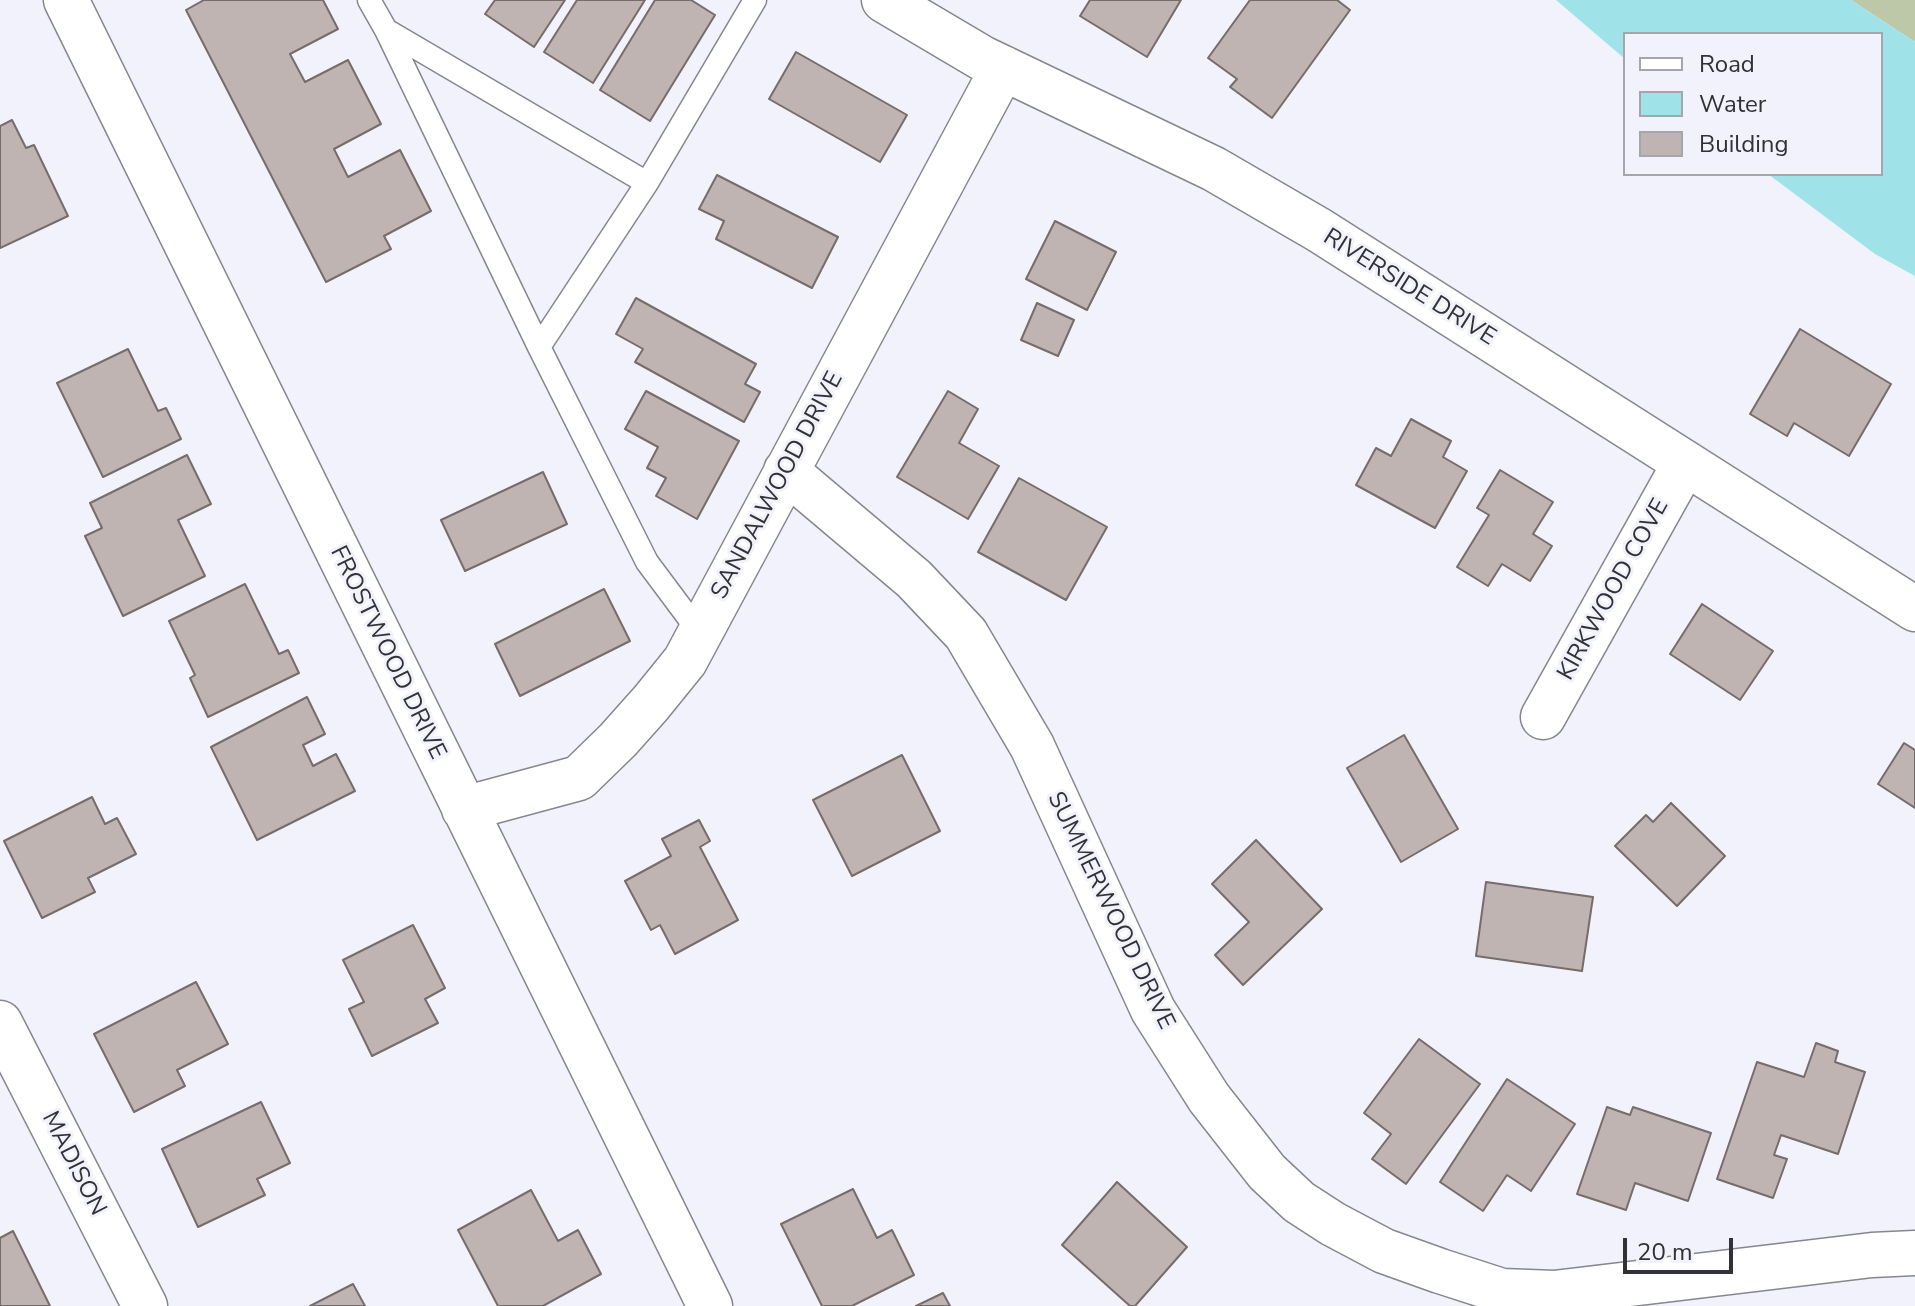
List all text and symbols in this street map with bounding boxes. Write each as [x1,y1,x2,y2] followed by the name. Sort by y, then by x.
[1623,32,1883,176] legend
[1699,48,1755,80] text: Road
[1699,88,1766,120] text: Water
[1699,128,1789,160] text: Building
[1317,223,1501,353] street label: RIVERSIDE DRIVE
[706,368,850,604] street label: SANDALWOOD DRIVE
[1552,494,1676,686] street label: KIRKWOOD COVE
[323,542,451,764] street label: FROSTWOOD DRIVE
[1040,788,1180,1034] street label: SUMMERWOOD DRIVE
[35,1107,111,1221] street label: MADISON
[1627,1222,1737,1272] scale bar
[1637,1236,1693,1268] text: 20 m

